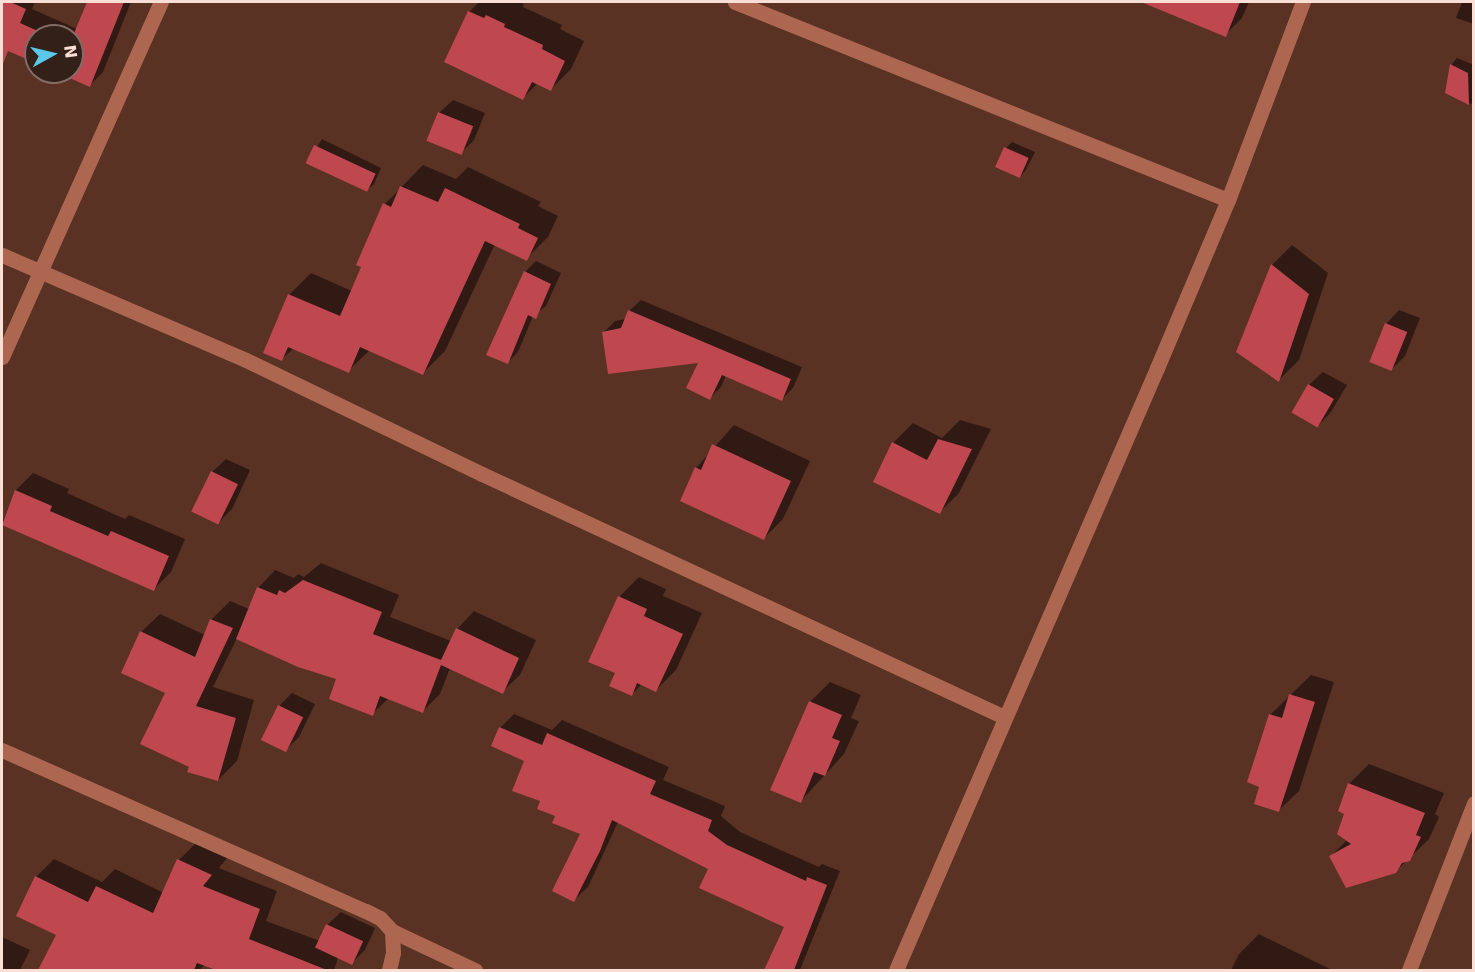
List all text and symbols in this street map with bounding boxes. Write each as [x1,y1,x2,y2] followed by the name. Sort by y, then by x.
[24,24,84,84] north arrow
[60,44,81,60] text: N

